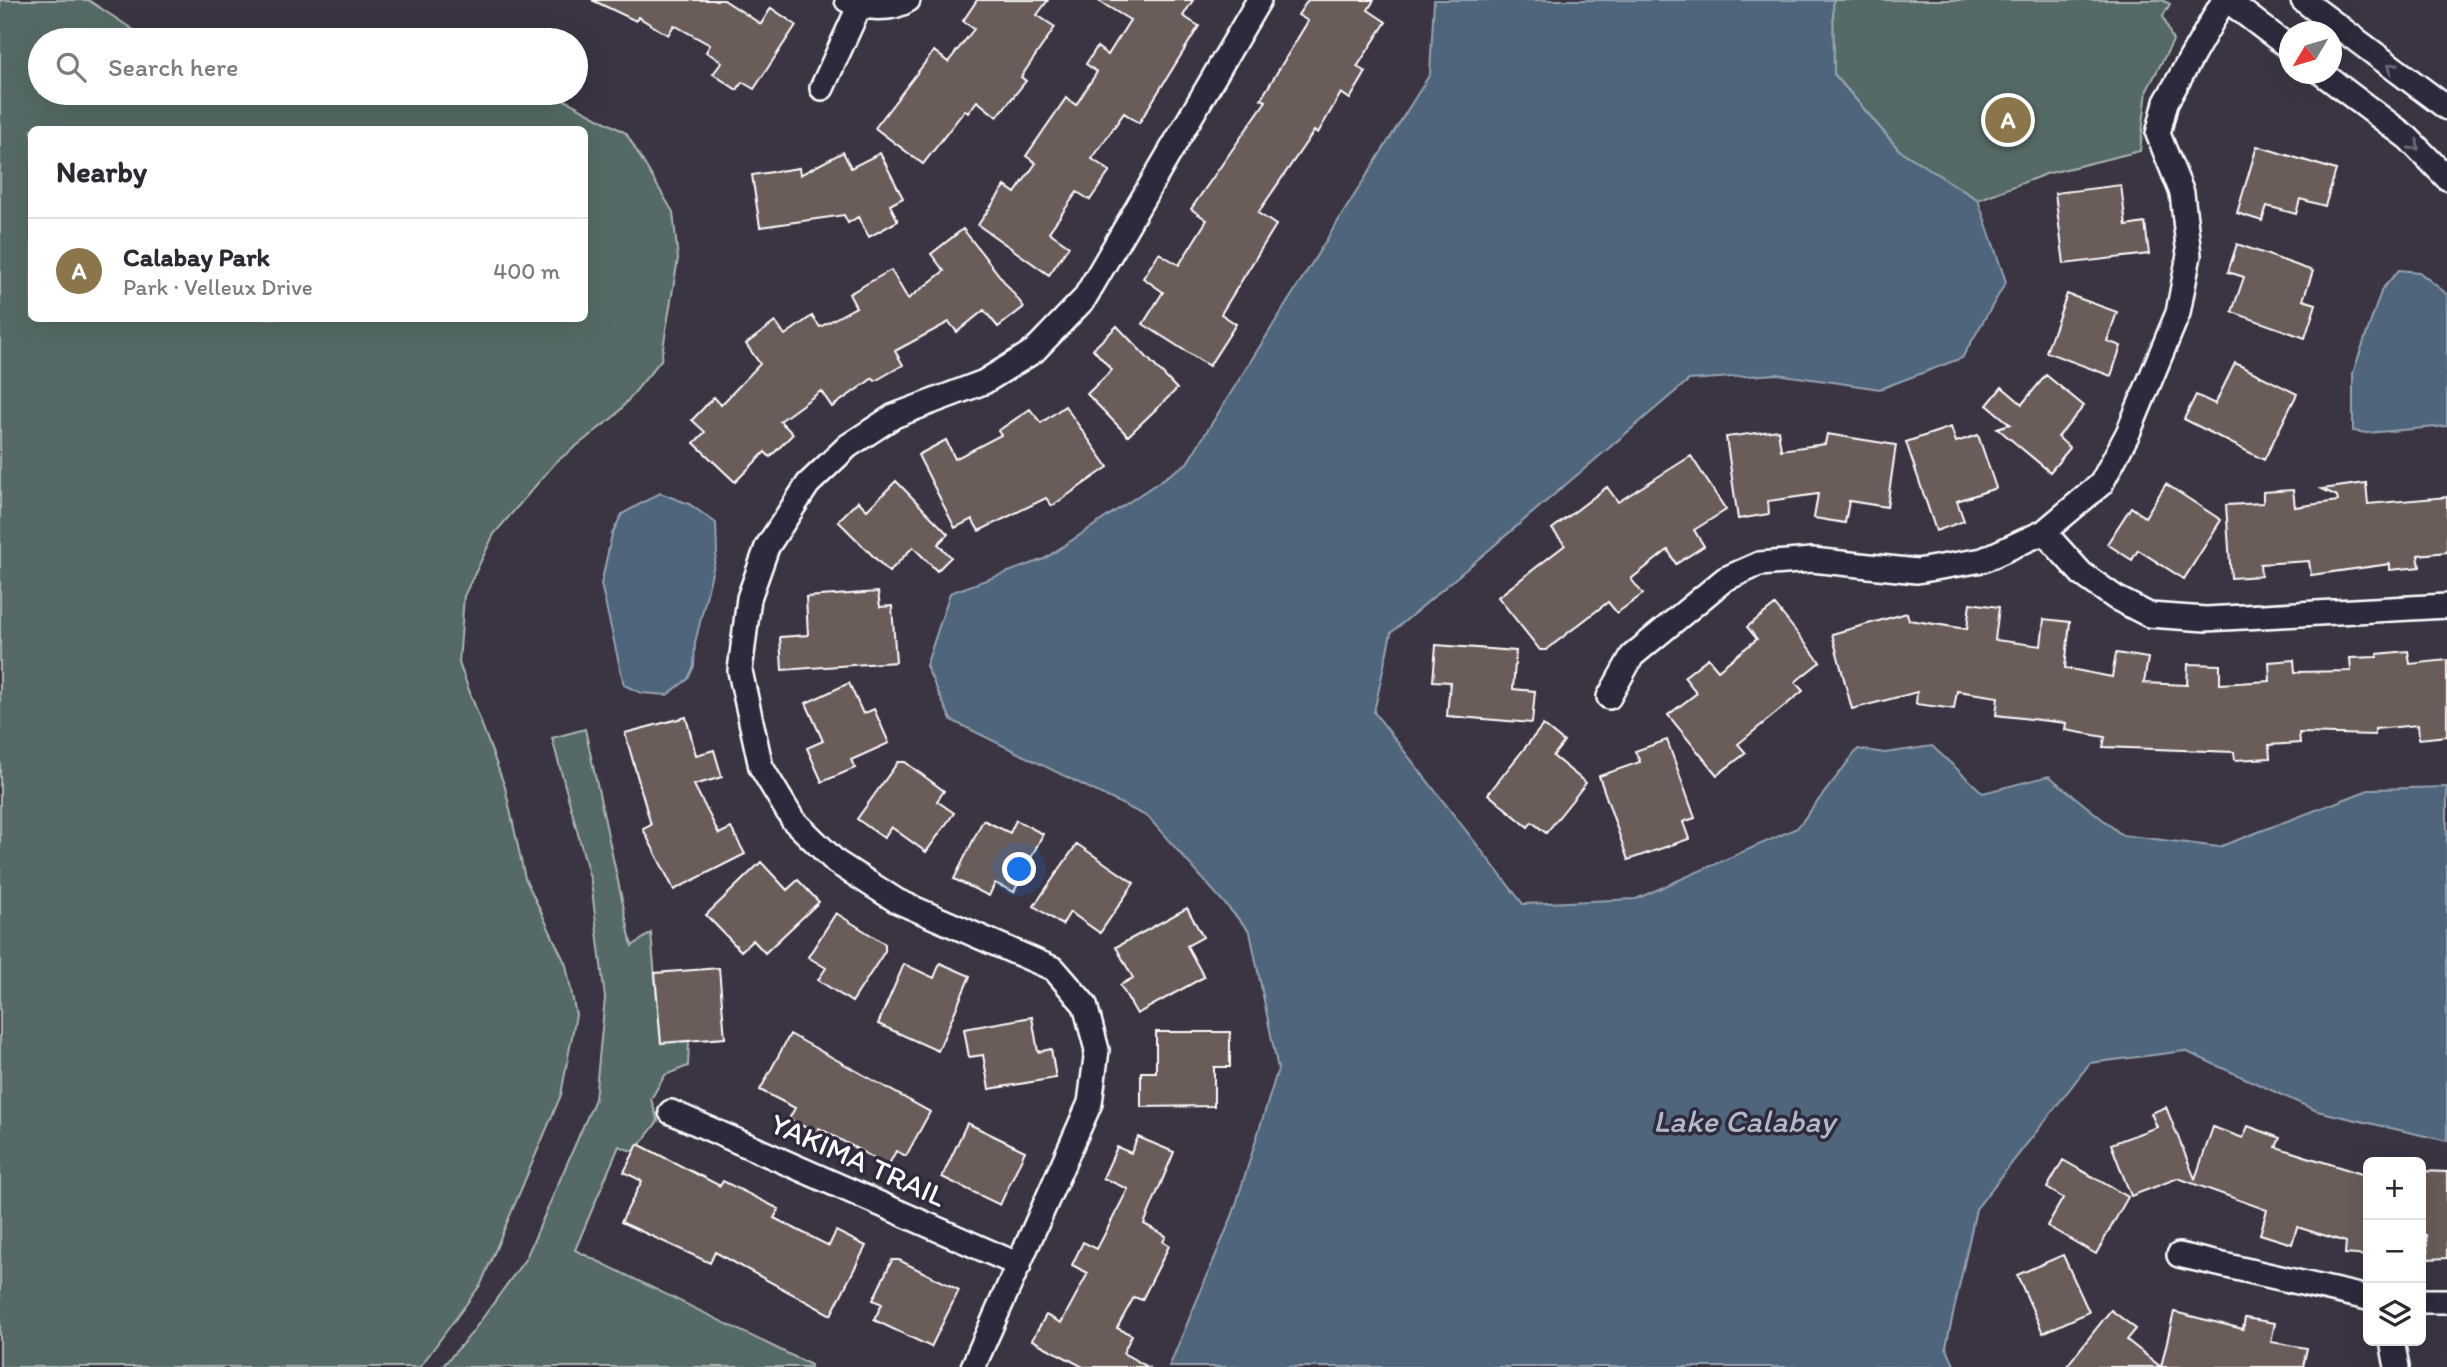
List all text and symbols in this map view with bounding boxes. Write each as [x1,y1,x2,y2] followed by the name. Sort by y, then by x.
[2279,21,2342,84] north arrow
[28,28,588,105] search box
[52,48,90,86] icon: search
[108,51,238,83] text: Search here
[2388,63,2400,75] one-way arrow
[1985,94,2031,146] pin: A
[2407,137,2420,150] one-way arrow
[56,153,147,190] text: Nearby
[123,241,270,273] text: Calabay Park
[72,257,86,285] text: A
[493,257,560,285] text: 400 m
[123,273,313,301] text: Park · Velleux Drive
[1002,852,1036,886] your location
[1653,1102,1838,1140] water label: Lake Calabay
[765,1104,952,1215] street label: YAKIMA TRAIL
[2363,1157,2426,1346] map controls
[2363,1157,2426,1220] button: +
[2363,1220,2426,1283] button: −
[2363,1283,2426,1346] button: layers

